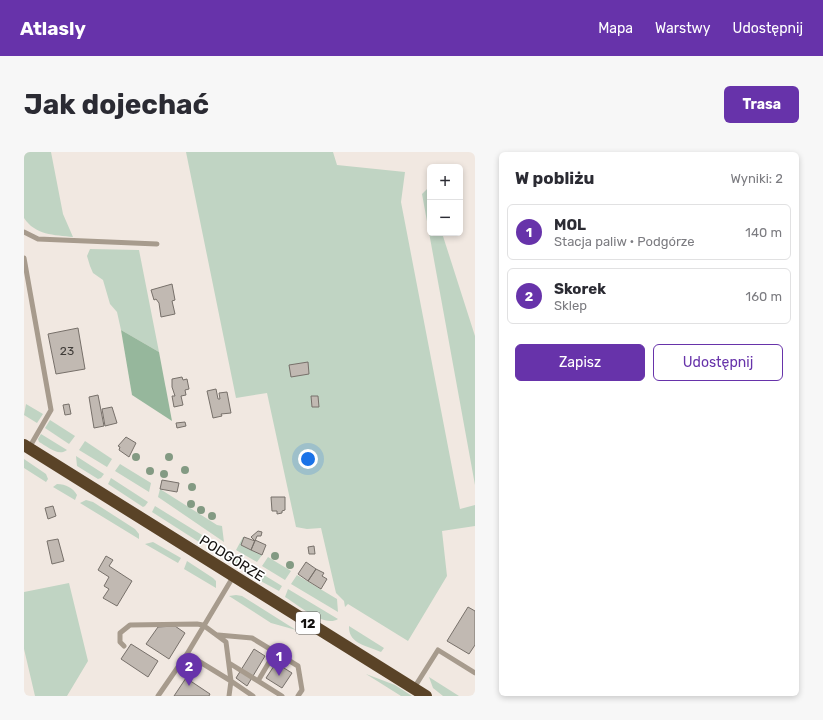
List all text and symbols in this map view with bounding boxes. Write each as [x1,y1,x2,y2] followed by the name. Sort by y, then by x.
[20,17,86,40] text: Atlasly
[598,20,633,37] text: Mapa
[655,20,711,37] text: Warstwy
[733,20,803,37] text: Udostępnij
[724,86,799,123] button: Trasa
[24,88,209,121] text: Jak dojechać
[427,164,463,236] map controls
[427,164,463,200] button: +
[515,168,594,188] text: W pobliżu
[730,171,783,186] text: Wyniki: 2
[427,200,463,236] button: −
[554,216,586,234] text: MOL
[526,225,532,240] text: 1
[745,225,782,240] text: 140 m
[554,234,695,249] text: Stacja paliw · Podgórze
[554,280,606,298] text: Skorek
[525,289,533,304] text: 2
[746,289,782,304] text: 160 m
[554,298,587,313] text: Sklep
[60,344,74,358] house number: 23
[515,344,645,381] button: Zapisz
[653,344,783,381] button: Udostępnij
[298,449,318,469] your location
[196,531,268,585] street label: PODGÓRZE
[296,612,320,634] road number: 12
[266,643,292,676] pin: 1
[176,653,202,686] pin: 2

